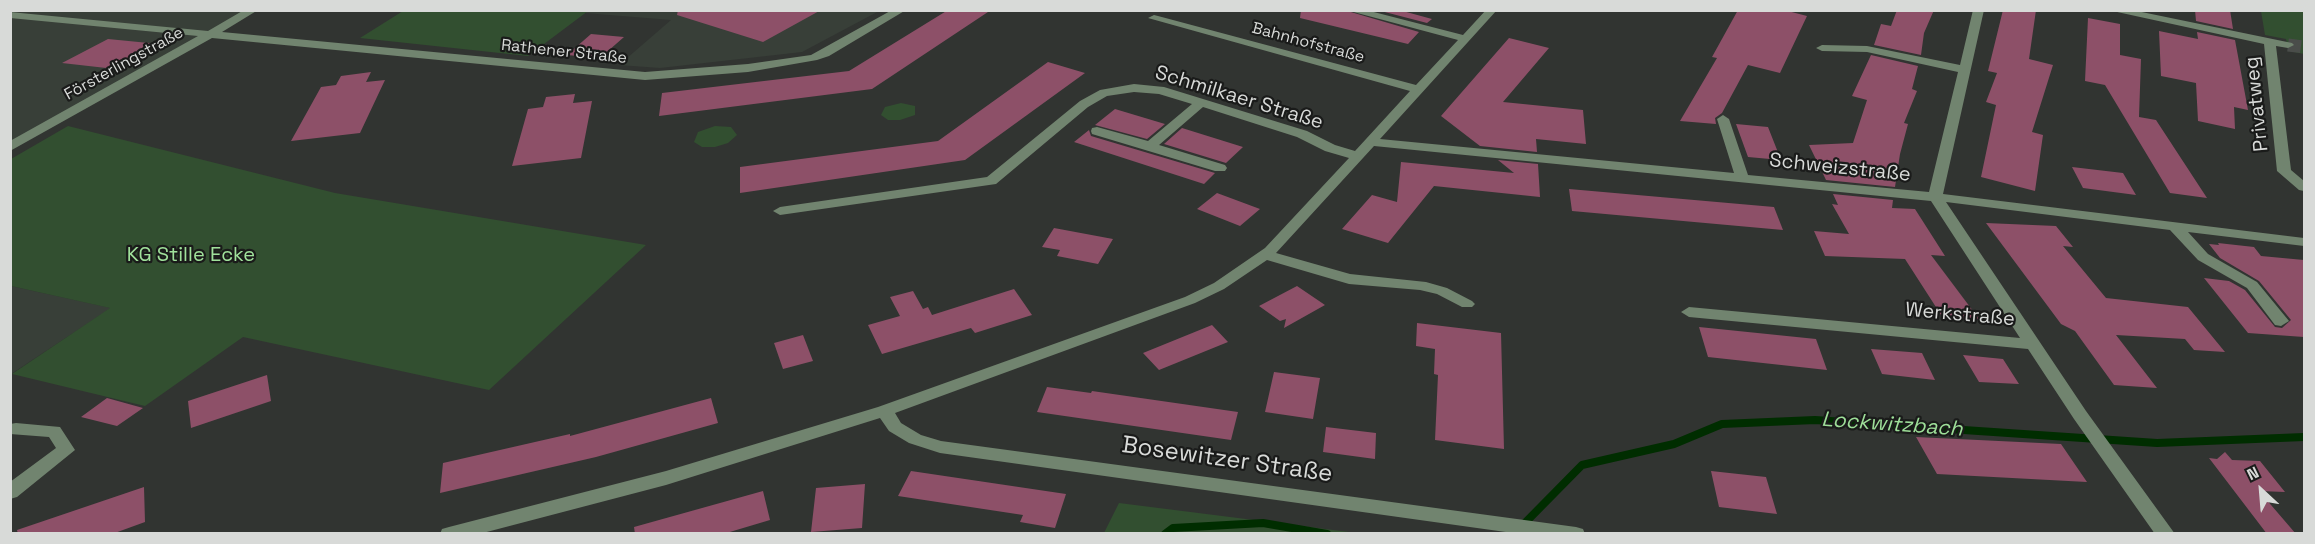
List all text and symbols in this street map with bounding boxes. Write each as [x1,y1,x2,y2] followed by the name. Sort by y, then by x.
[1250,19,1366,67] street label: Bahnhofstraße
[61,23,187,105] street label: Försterlingstraße
[500,36,628,68] street label: Rathener Straße
[2240,55,2274,153] street label: Privatweg
[1152,61,1326,135] street label: Schmilkaer Straße
[1768,149,1912,187] street label: Schweizstraße
[127,244,255,268] park label: KG Stille Ecke
[1904,298,2016,332] street label: Werkstraße
[1821,407,1963,443] water label: Lockwitzbach
[1120,431,1334,489] street label: Bosewitzer Straße
[2231,460,2291,520] north arrow
[2243,462,2262,485] text: N

